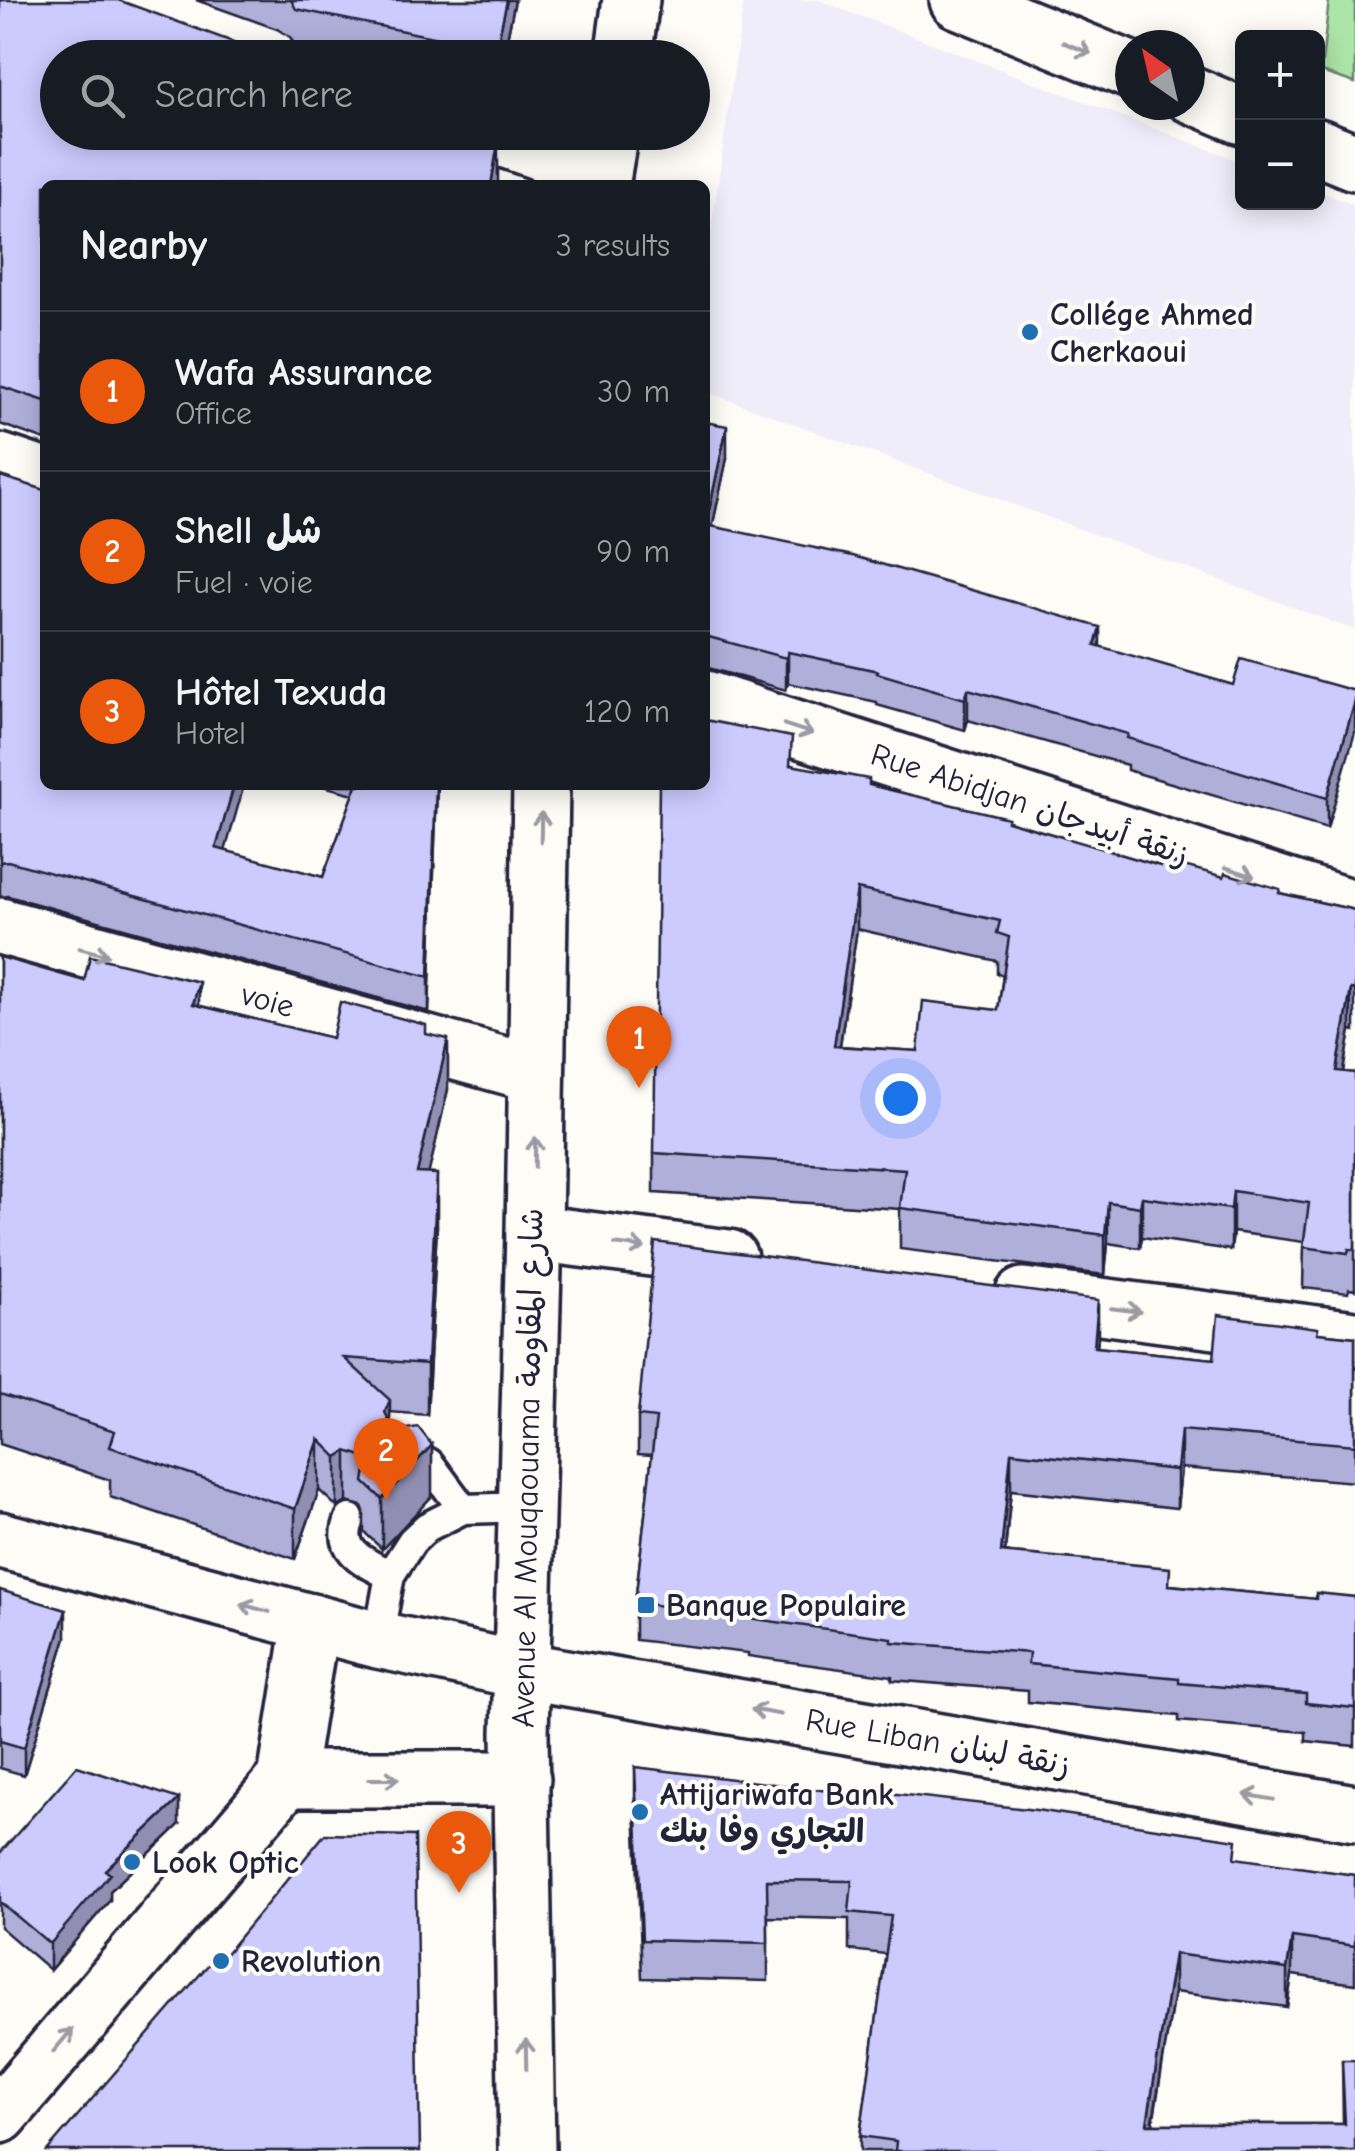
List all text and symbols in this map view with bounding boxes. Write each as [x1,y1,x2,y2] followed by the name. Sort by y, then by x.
[1115,30,1205,120] north arrow
[1235,30,1325,210] map controls
[1235,30,1325,120] button: +
[40,40,710,150] search box
[1061,41,1091,59] one-way arrow
[75,68,130,123] icon: search
[155,73,353,117] text: Search here
[1235,120,1325,210] button: −
[80,221,207,270] text: Nearby
[556,227,670,264] text: 3 results
[1050,296,1254,370] place label: Collége Ahmed Cherkaoui
[1019,321,1041,343] marker: Collége Ahmed Cherkaoui
[175,351,433,395] text: Wafa Assurance
[106,373,119,410] text: 1
[597,373,670,410] text: 30 m
[175,395,252,432] text: Office
[175,509,321,553] text: Shell شل
[105,533,120,570] text: 2
[596,533,670,570] text: 90 m
[175,564,313,601] text: Fuel · voie
[175,671,387,715] text: Hôtel Texuda
[105,693,120,730] text: 3
[584,693,670,730] text: 120 m
[175,715,246,752] text: Hotel
[781,722,813,740] one-way arrow
[866,736,1193,873] street label: Rue Abidjan زنقة أبيدجان
[531,812,550,844] one-way arrow
[1224,865,1256,883] one-way arrow
[78,944,109,962] one-way arrow
[236,975,298,1025] street label: voie
[606,1006,672,1088] pin: 1
[875,1073,926,1124] your location
[526,1137,544,1170] one-way arrow
[504,1208,555,1728] street label: Avenue Al Mouqaouama شارع المقاومة
[614,1237,646,1255] one-way arrow
[1110,1301,1142,1319] one-way arrow
[354,1418,418,1500] pin: 2
[666,1587,906,1624] place label: Banque Populaire
[635,1594,657,1616] marker: Banque Populaire
[240,1597,271,1616] one-way arrow
[803,1701,1073,1784] street label: Rue Liban زنقة لبنان
[750,1702,783,1721] one-way arrow
[366,1770,399,1788] one-way arrow
[660,1776,894,1855] place label: Attijariwafa Bank التجاري وفا بنك
[1243,1787,1276,1806] one-way arrow
[629,1801,651,1823] marker: Attijariwafa Bank التجاري وفا بنك
[426,1810,492,1893] pin: 3
[152,1844,299,1881] place label: Look Optic
[121,1851,143,1873] marker: Look Optic
[241,1943,381,1980] place label: Revolution
[210,1950,232,1972] marker: Revolution
[52,2028,74,2054] one-way arrow
[516,2038,535,2070] one-way arrow

